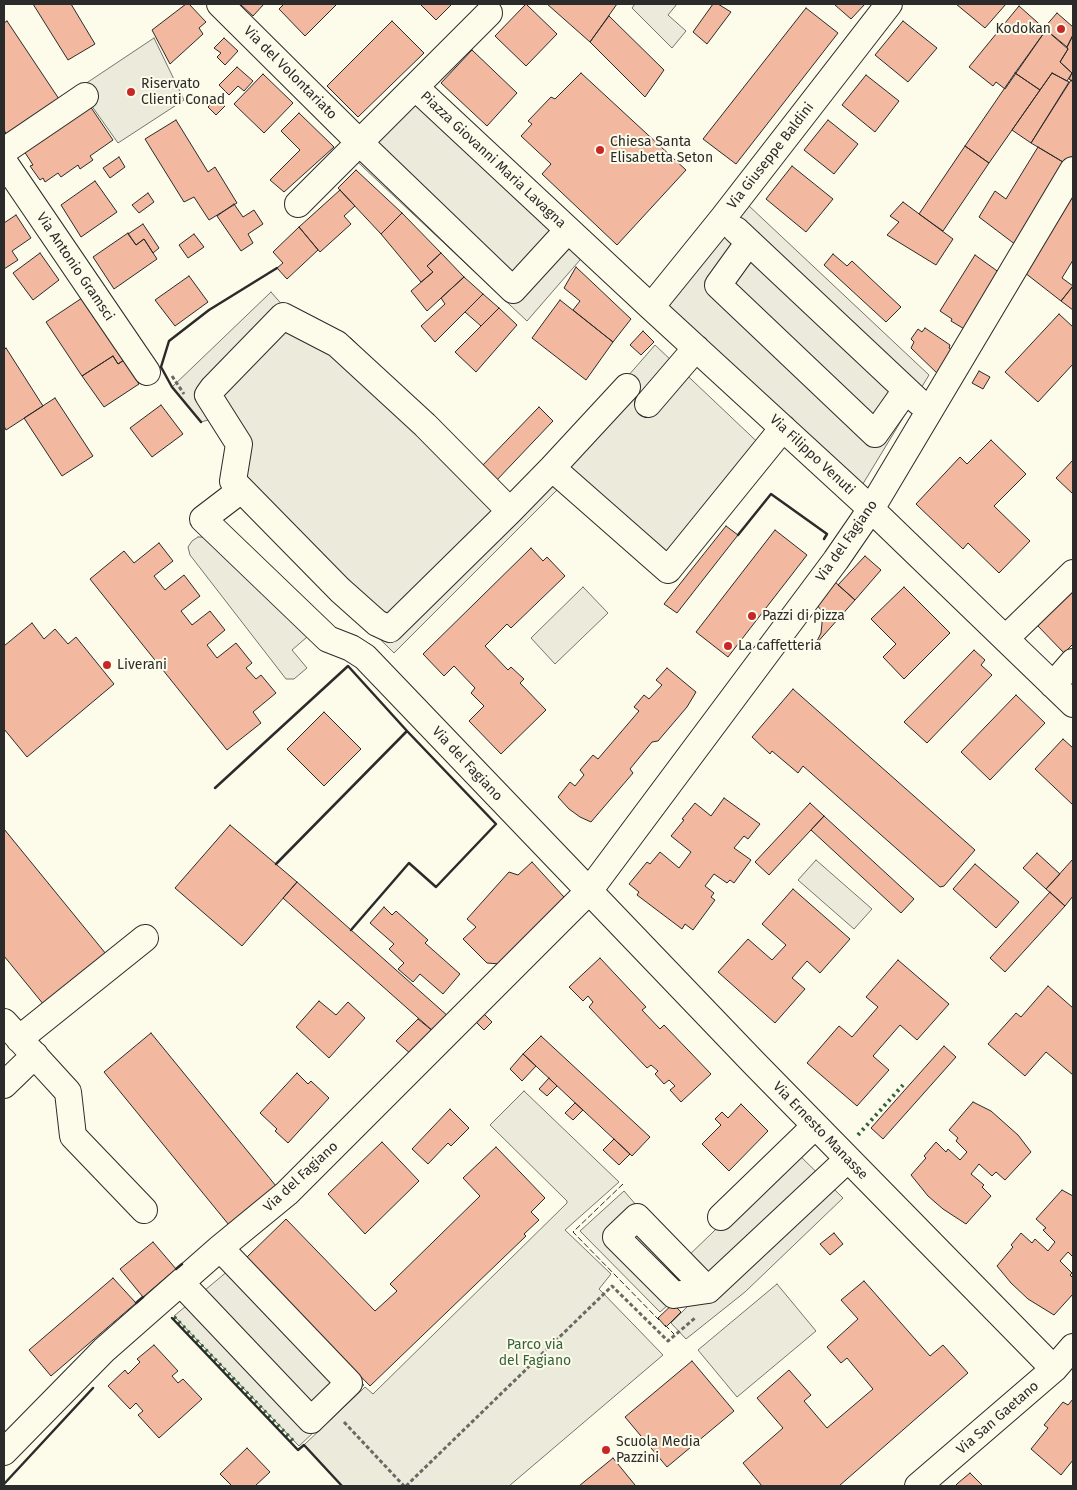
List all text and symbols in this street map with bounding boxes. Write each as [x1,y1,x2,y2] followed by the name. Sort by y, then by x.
[995,21,1051,37] place label: Kodokan
[240,23,340,123] street label: Via del Volontariato
[1055,23,1067,35] marker: Kodokan
[141,76,225,108] place label: Riservato Clienti Conad
[125,86,137,98] marker: Riservato Clienti Conad
[417,88,569,232] street label: Piazza Giovanni Maria Lavagna
[724,99,818,213] street label: Via Giuseppe Baldini
[610,134,713,166] place label: Chiesa Santa Elisabetta Seton
[594,144,606,156] marker: Chiesa Santa Elisabetta Seton
[33,210,117,324] street label: Via Antonio Gramsci
[766,411,858,499] street label: Via Filippo Venuti
[813,497,881,585] street label: Via del Fagiano
[762,608,845,624] place label: Pazzi di pizza
[746,610,758,622] marker: Pazzi di pizza
[738,638,822,654] place label: La caffetteria
[722,640,734,652] marker: La caffetteria
[117,657,167,673] place label: Liverani
[101,659,113,671] marker: Liverani
[428,723,506,805] street label: Via del Fagiano
[769,1079,871,1183] street label: Via Ernesto Manasse
[260,1138,342,1216] street label: Via del Fagiano
[499,1337,571,1370] park label: Parco via del Fagiano
[954,1378,1042,1458] street label: Via San Gaetano
[616,1434,700,1466] place label: Scuola Media Pazzini
[600,1444,612,1456] marker: Scuola Media Pazzini

